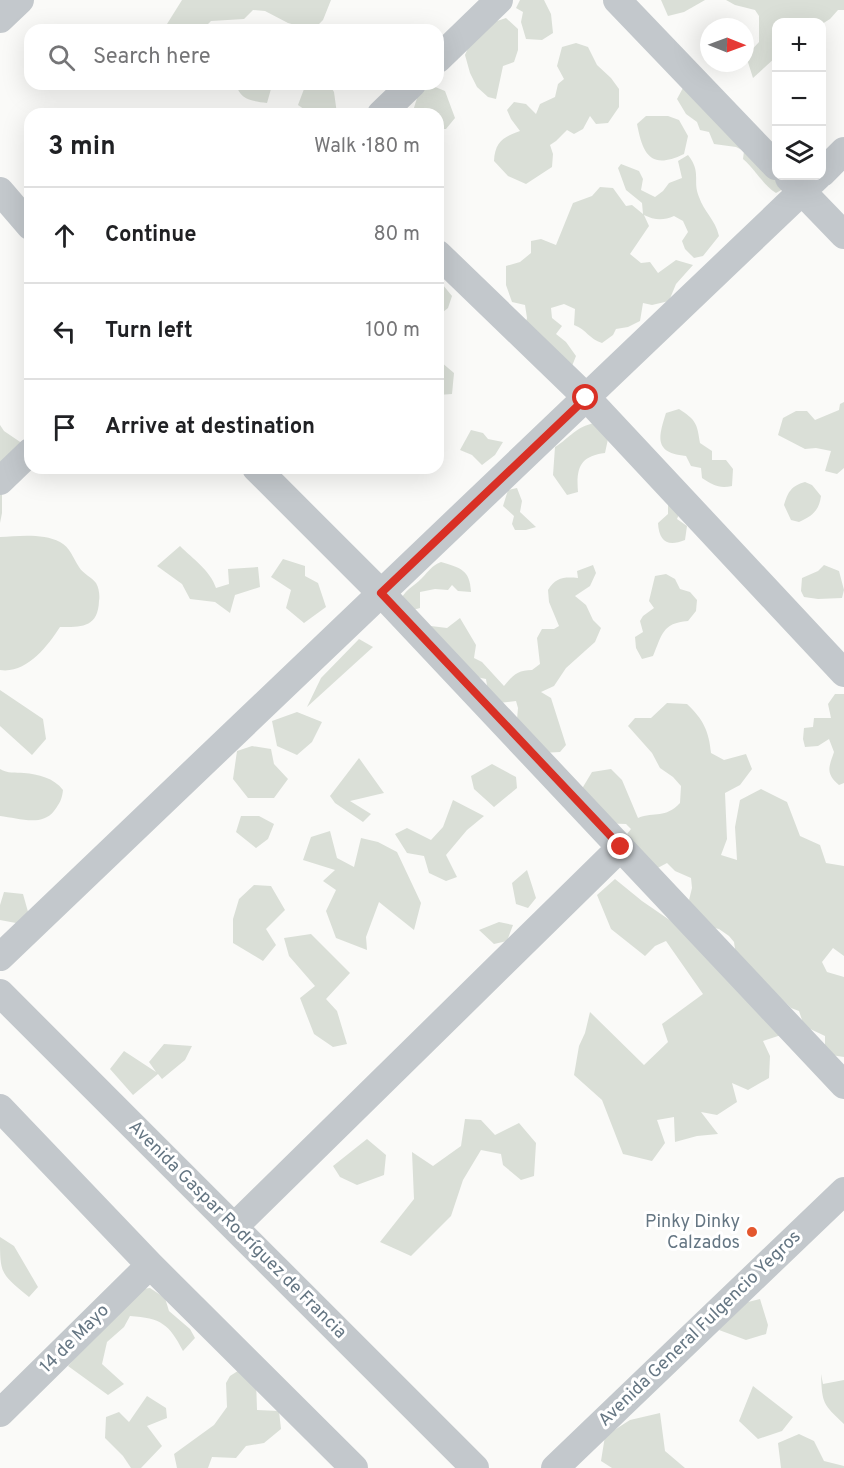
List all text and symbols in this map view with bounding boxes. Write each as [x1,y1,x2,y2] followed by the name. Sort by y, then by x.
[700,18,754,72] north arrow
[772,18,826,180] map controls
[772,18,826,72] button: +
[24,24,444,90] search box
[45,41,78,74] icon: search
[93,44,211,71] text: Search here
[772,72,826,126] button: −
[772,126,826,180] button: layers
[48,131,116,164] text: 3 min
[314,134,420,160] text: Walk · 180 m
[48,219,81,252] icon: ahead
[105,222,196,249] text: Continue
[374,222,420,248] text: 80 m
[48,315,81,348] icon: left
[105,318,193,345] text: Turn left
[365,318,420,344] text: 100 m
[572,384,598,410] route start
[48,411,81,444] icon: arrive
[105,414,315,441] text: Arrive at destination
[607,833,633,859] route end
[123,1116,351,1344] street label: Avenida Gaspar Rodríguez de Francia
[645,1211,740,1255] place label: Pinky Dinky Calzados
[745,1225,759,1239] marker: Pinky Dinky Calzados
[594,1226,806,1432] street label: Avenida General Fulgencio Yegros
[36,1300,114,1378] street label: 14 de Mayo

